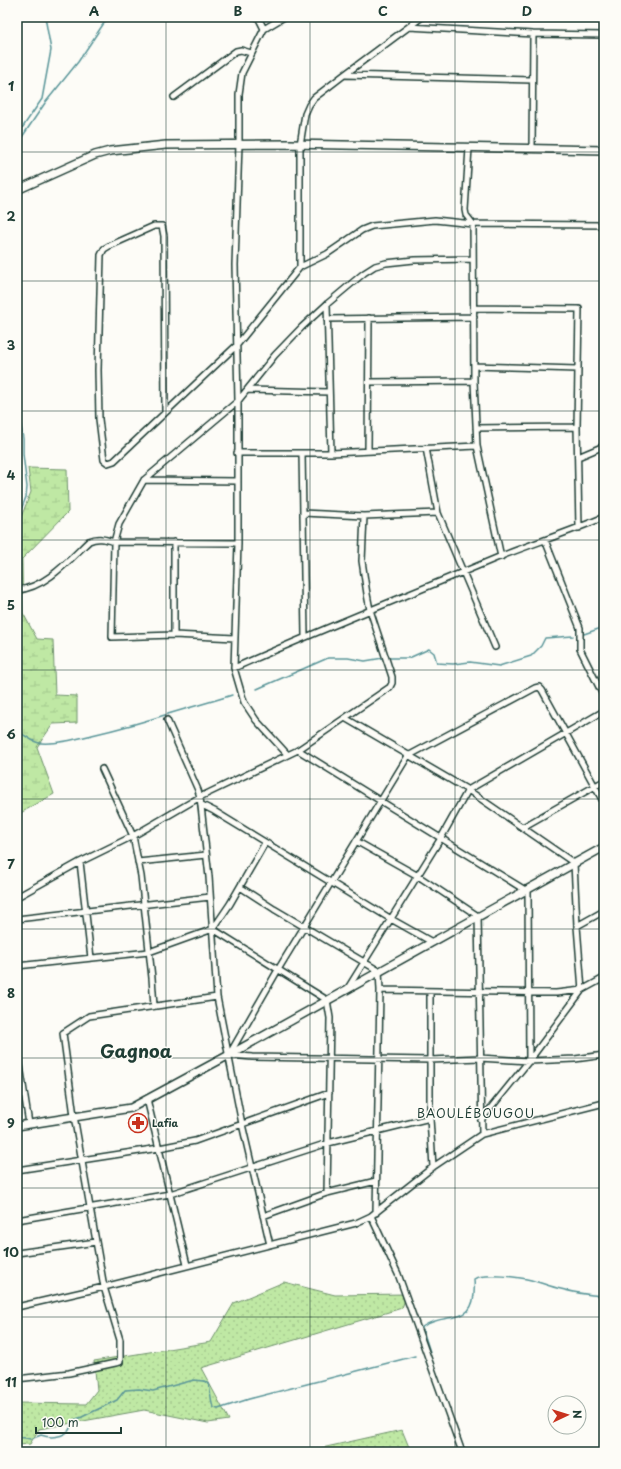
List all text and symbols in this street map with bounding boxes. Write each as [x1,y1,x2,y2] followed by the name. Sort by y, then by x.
[89,1,99,20] text: A
[234,1,243,20] text: B
[378,1,388,20] text: C
[522,1,532,20] text: D
[8,76,14,95] text: 1
[6,206,16,225] text: 2
[7,335,16,354] text: 3
[7,465,16,484] text: 4
[7,595,15,614] text: 5
[6,724,16,743] text: 6
[7,854,15,873] text: 7
[7,983,15,1002] text: 8
[100,1037,172,1064] district label: Gagnoa
[417,1104,535,1122] district label: BAOULÉBOUGOU
[127,1112,149,1134] pharmacy icon: Lafia
[7,1113,15,1132] text: 9
[152,1115,179,1130] place label: Lafia
[3,1242,19,1261] text: 10
[5,1372,17,1391] text: 11
[547,1395,587,1435] north arrow
[36,1409,121,1435] scale bar
[569,1409,586,1419] text: N
[42,1413,79,1431] text: 100 m

